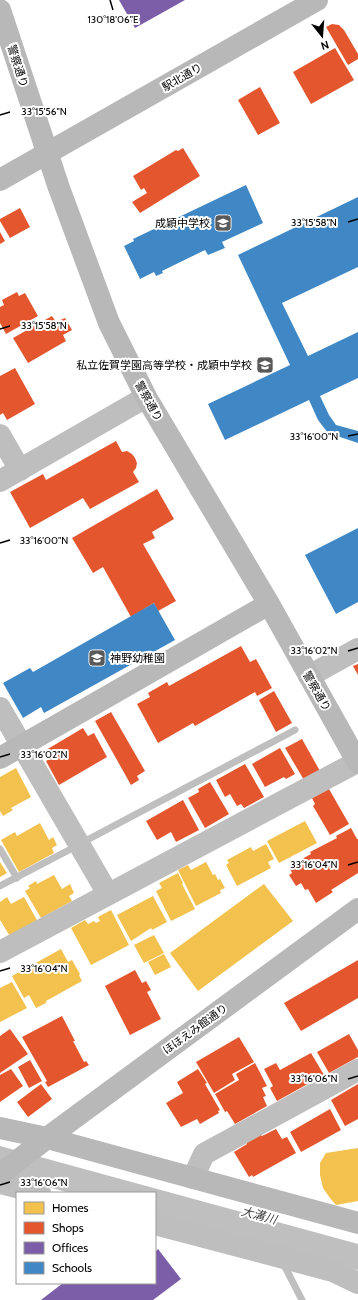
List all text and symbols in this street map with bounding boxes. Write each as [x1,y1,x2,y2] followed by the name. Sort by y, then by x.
[87,13,139,26] text: 130°18'06"E
[302,16,342,56] north arrow
[319,38,331,53] text: N
[5,43,31,89] street label: 警察通り
[159,60,205,94] street label: 駅北通り
[21,105,67,118] text: 33°15'56"N
[213,213,233,233] school or university icon: 成穎中学校
[155,216,210,230] place label: 成穎中学校
[291,216,337,229] text: 33°15'58"N
[21,319,67,332] text: 33°15'58"N
[255,355,275,375] school or university icon: 私立佐賀学園高等学校・成穎中学校
[76,358,252,372] place label: 私立佐賀学園高等学校・成穎中学校
[132,378,166,424] street label: 警察通り
[290,430,338,443] text: 33°16'00"N
[20,534,68,547] text: 33°16'00"N
[291,644,337,657] text: 33°16'02"N
[87,648,107,668] school or university icon: 神野幼稚園
[110,651,165,665] place label: 神野幼稚園
[300,668,334,714] street label: 警察通り
[21,748,67,761] text: 33°16'02"N
[290,858,338,871] text: 33°16'04"N
[20,962,68,975] text: 33°16'04"N
[160,1001,230,1057] street label: ほほえみ館通り
[290,1072,338,1085] text: 33°16'06"N
[20,1176,68,1189] text: 33°16'06"N
[16,1192,156,1284] legend
[52,1200,89,1215] text: Homes
[240,1203,280,1227] water label: 大溝川
[52,1220,84,1235] text: Shops
[52,1240,88,1255] text: Offices
[52,1260,92,1275] text: Schools

